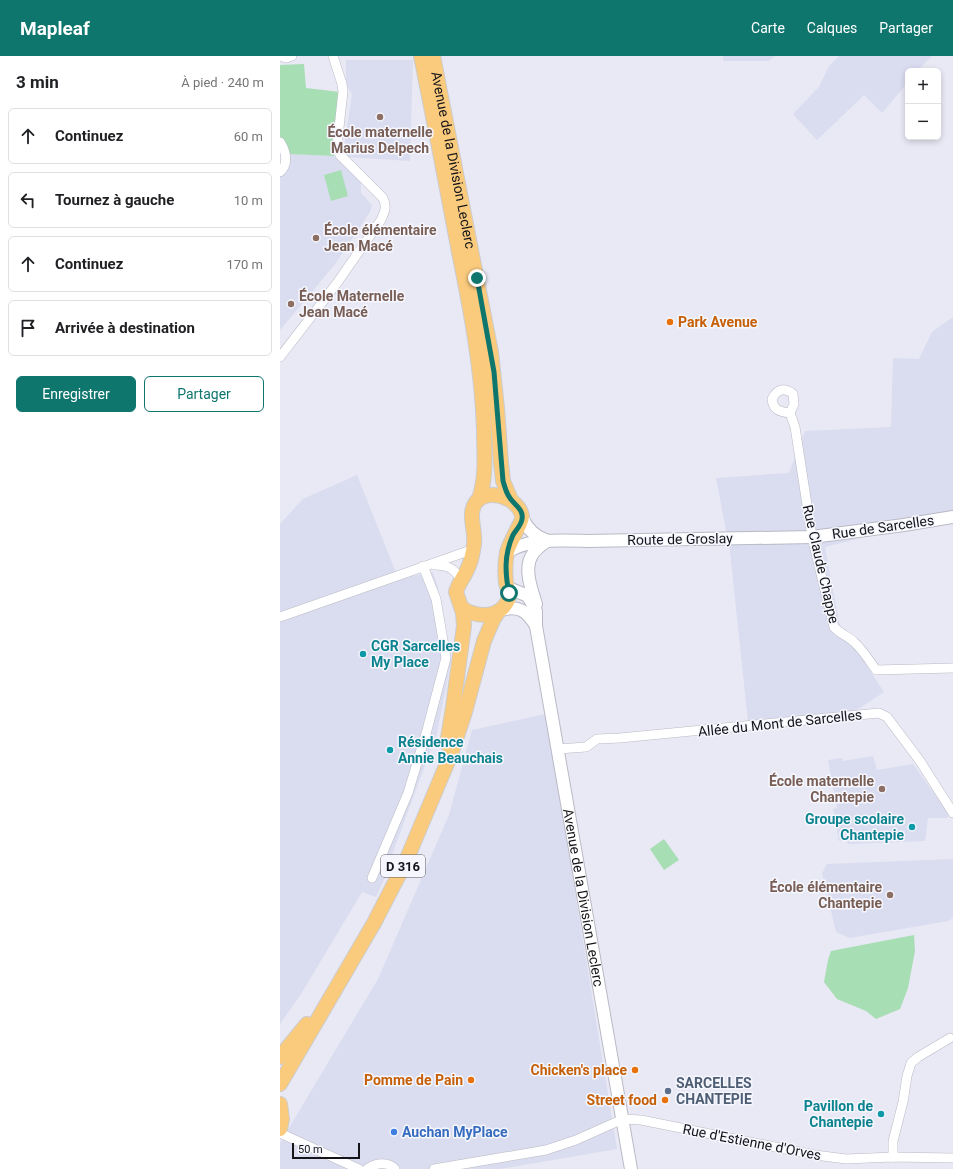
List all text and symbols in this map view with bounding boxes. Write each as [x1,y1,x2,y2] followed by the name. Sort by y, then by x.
[20,17,90,40] text: Mapleaf
[751,20,785,36] text: Carte
[807,20,857,36] text: Calques
[879,20,933,36] text: Partager
[905,68,941,140] map controls
[905,68,941,104] button: +
[428,70,479,250] street label: Avenue de la Division Leclerc
[16,72,59,92] text: 3 min
[181,75,264,90] text: À pied · 240 m
[905,104,941,140] button: −
[375,112,385,122] marker: École maternelle Marius Delpech
[327,123,433,156] place label: École maternelle Marius Delpech
[17,125,39,147] icon: ahead
[55,127,123,145] text: Continuez
[234,129,263,144] text: 60 m
[17,189,39,211] icon: left
[55,191,174,209] text: Tournez à gauche
[234,193,263,208] text: 10 m
[324,221,437,254] place label: École élémentaire Jean Macé
[311,233,321,243] marker: École élémentaire Jean Macé
[17,253,39,275] icon: ahead
[55,255,123,273] text: Continuez
[226,257,263,272] text: 170 m
[468,269,486,287] route end
[299,287,405,320] place label: École Maternelle Jean Macé
[286,299,296,309] marker: École Maternelle Jean Macé
[678,314,758,330] place label: Park Avenue
[17,317,39,339] icon: arrive
[665,317,675,327] marker: Park Avenue
[55,319,195,337] text: Arrivée à destination
[16,376,136,412] button: Enregistrer
[144,376,264,412] button: Partager
[800,503,842,625] street label: Rue Claude Chappe
[831,512,935,542] street label: Rue de Sarcelles
[627,530,733,548] street label: Route de Groslay
[500,584,518,602] route start
[371,638,460,670] place label: CGR Sarcelles My Place
[358,649,368,659] marker: CGR Sarcelles My Place
[697,706,863,740] street label: Allée du Mont de Sarcelles
[398,734,503,766] place label: Résidence Annie Beauchais
[385,745,395,755] marker: Résidence Annie Beauchais
[769,772,874,805] place label: École maternelle Chantepie
[877,784,887,794] marker: École maternelle Chantepie
[560,807,607,988] street label: Avenue de la Division Leclerc
[805,811,904,843] place label: Groupe scolaire Chantepie
[907,822,917,832] marker: Groupe scolaire Chantepie
[381,855,425,877] road number: D 316
[769,878,882,911] place label: École élémentaire Chantepie
[885,890,895,900] marker: École élémentaire Chantepie
[531,1062,627,1078] place label: Chicken's place
[630,1065,640,1075] marker: Chicken's place
[364,1072,463,1088] place label: Pomme de Pain
[466,1075,476,1085] marker: Pomme de Pain
[676,1075,752,1107] place label: SARCELLES CHANTEPIE
[663,1086,673,1096] marker: SARCELLES CHANTEPIE
[587,1092,657,1108] place label: Street food
[660,1095,670,1105] marker: Street food
[804,1098,873,1130] place label: Pavillon de Chantepie
[876,1109,886,1119] marker: Pavillon de Chantepie
[681,1121,823,1163] street label: Rue d'Estienne d'Orves
[402,1124,508,1140] place label: Auchan MyPlace
[389,1127,399,1137] marker: Auchan MyPlace
[292,1141,360,1160] scale bar
[298,1143,323,1156] text: 50 m

